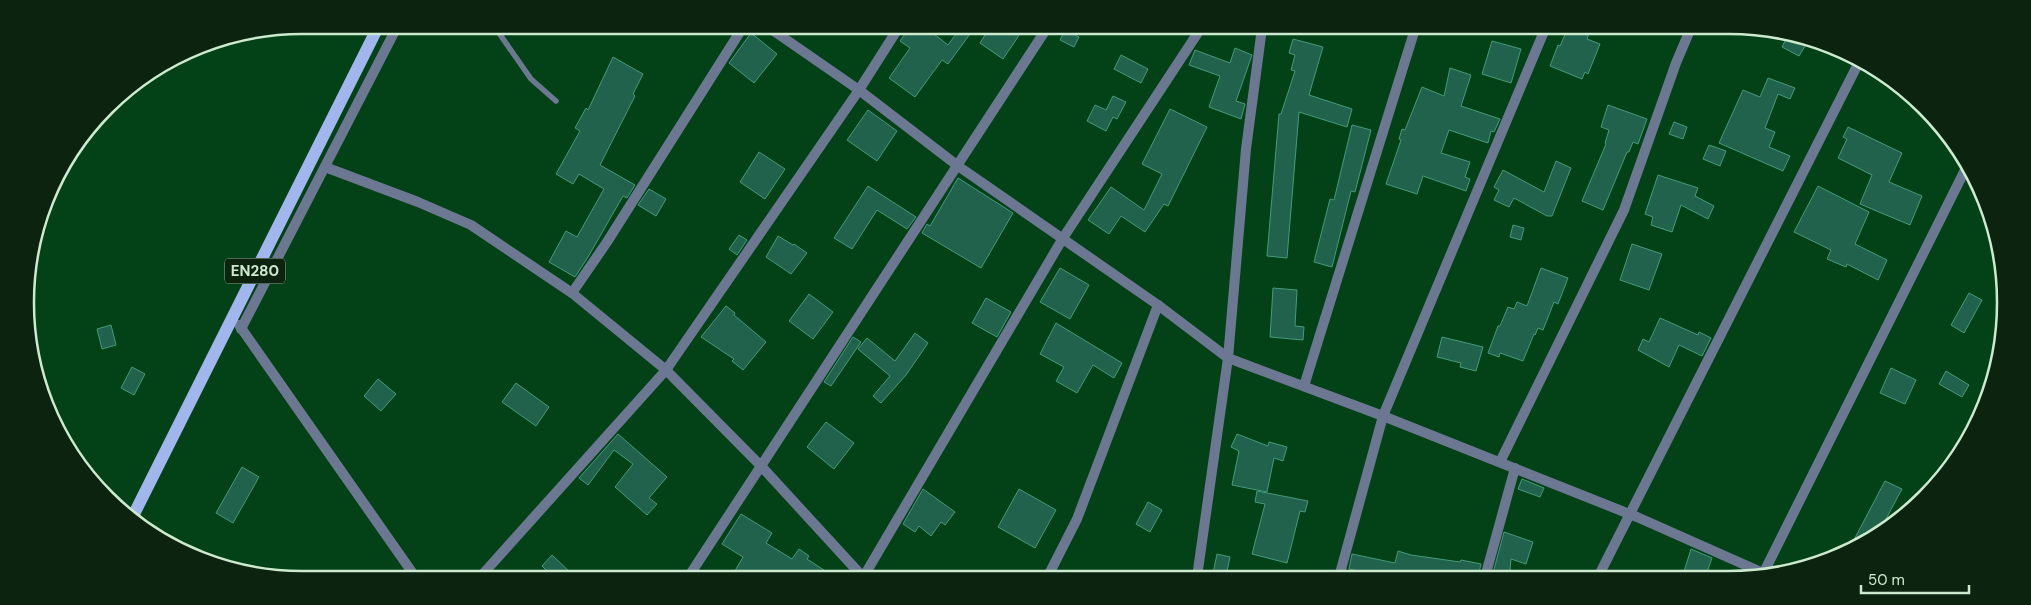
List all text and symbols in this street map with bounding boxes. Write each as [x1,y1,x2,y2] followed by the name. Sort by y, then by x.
[225,258,285,284] road number: EN280
[1861,562,1968,594] scale bar
[1868,570,1905,590] text: 50 m

